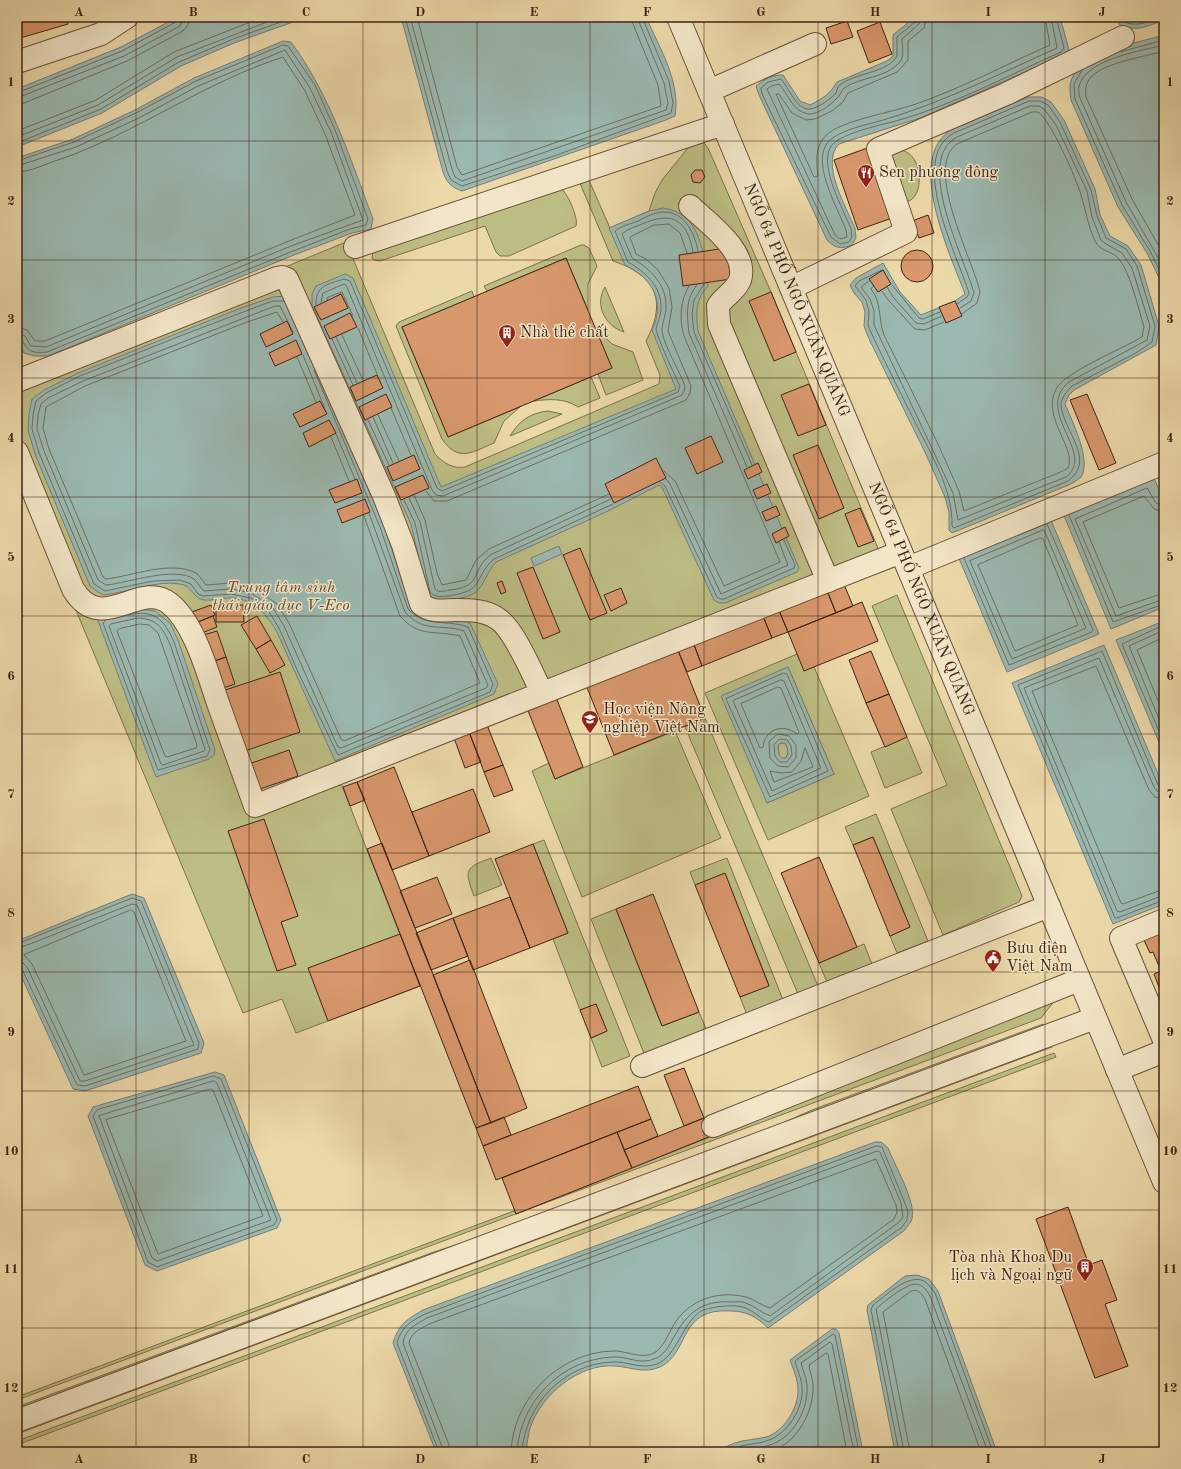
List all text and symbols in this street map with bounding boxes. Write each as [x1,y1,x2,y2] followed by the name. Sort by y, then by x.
[74,6,84,19] text: A
[188,6,198,19] text: B
[302,6,310,19] text: C
[415,6,425,19] text: D
[530,6,539,19] text: E
[643,6,652,19] text: F
[756,6,766,19] text: G
[870,6,881,19] text: H
[985,6,991,19] text: I
[1098,6,1106,19] text: J
[7,76,15,89] text: 1
[1166,76,1174,89] text: 1
[856,163,876,188] restaurant icon: Sen phương đông
[879,165,999,181] place label: Sen phương đông
[740,181,852,420] street label: NGÕ 64 PHỐ NGÔ XUÂN QUẢNG
[7,195,15,208] text: 2
[1166,195,1174,208] text: 2
[7,313,15,326] text: 3
[1166,313,1174,326] text: 3
[497,323,517,348] building icon: Nhà thể chất
[520,323,609,341] place label: Nhà thể chất
[7,432,15,445] text: 4
[1166,432,1174,445] text: 4
[865,480,977,719] street label: NGÕ 64 PHỐ NGÔ XUÂN QUẢNG
[7,551,15,564] text: 5
[1166,551,1174,564] text: 5
[212,580,350,614] park label: Trung tâm sinh thái giáo dục V-Eco
[7,670,15,683] text: 6
[1166,670,1174,683] text: 6
[603,702,720,736] place label: Học viện Nông nghiệp Việt Nam
[580,709,600,734] school or university icon: Học viện Nông nghiệp Việt Nam
[7,788,15,801] text: 7
[1166,788,1174,801] text: 7
[7,907,15,920] text: 8
[1166,907,1174,920] text: 8
[1006,941,1073,975] place label: Bưu điện Việt Nam
[983,948,1003,973] public building icon: Bưu điện Việt Nam
[7,1026,15,1039] text: 9
[1166,1026,1174,1039] text: 9
[3,1145,19,1158] text: 10
[1162,1145,1178,1158] text: 10
[948,1250,1072,1284] place label: Tòa nhà Khoa Du lịch và Ngoại ngữ
[1075,1257,1095,1282] building icon: Tòa nhà Khoa Du lịch và Ngoại ngữ
[3,1263,19,1276] text: 11
[1162,1263,1178,1276] text: 11
[3,1382,19,1395] text: 12
[1162,1382,1178,1395] text: 12
[74,1453,84,1466] text: A
[188,1453,198,1466] text: B
[302,1453,310,1466] text: C
[415,1453,425,1466] text: D
[530,1453,539,1466] text: E
[643,1453,652,1466] text: F
[756,1453,766,1466] text: G
[870,1453,881,1466] text: H
[985,1453,991,1466] text: I
[1098,1453,1106,1466] text: J

